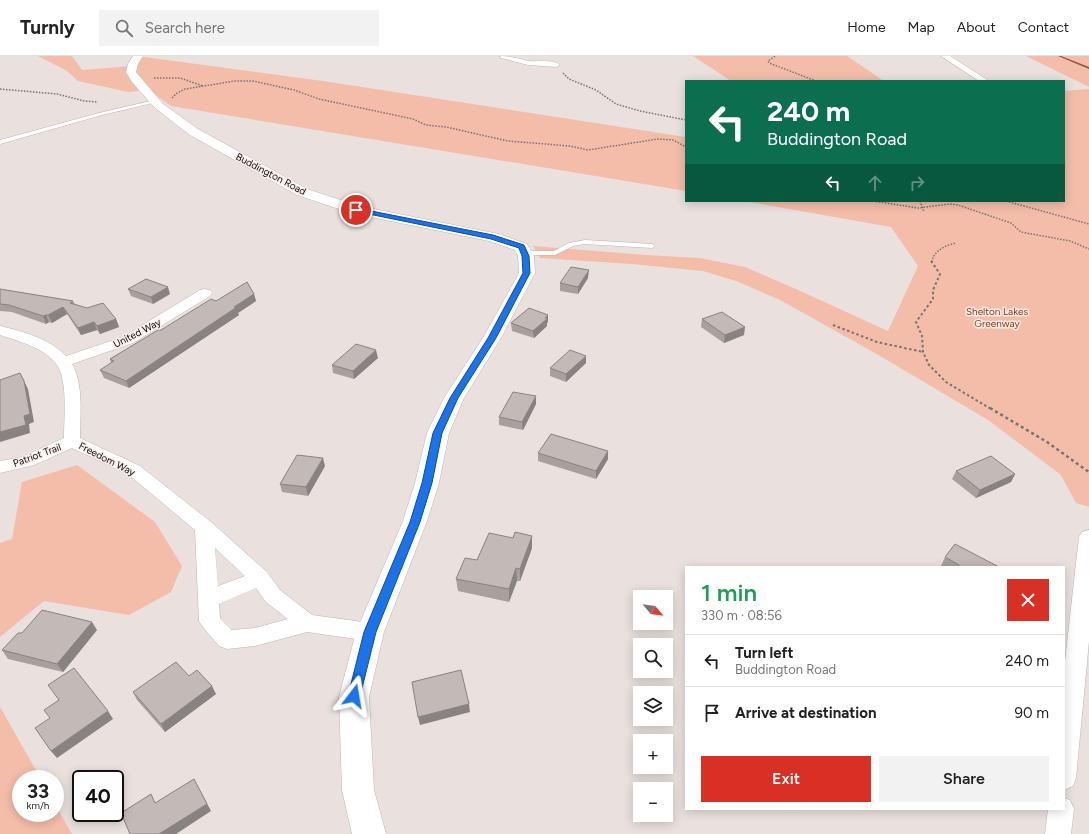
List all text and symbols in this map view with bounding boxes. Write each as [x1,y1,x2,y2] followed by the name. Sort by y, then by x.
[99,10,379,46] search box
[20,16,75,39] text: Turnly
[113,17,135,39] icon: search
[145,19,225,37] text: Search here
[847,19,886,36] text: Home
[908,19,935,36] text: Map
[957,19,996,36] text: About
[1018,19,1069,36] text: Contact
[767,94,850,128] text: 240 m
[701,96,753,148] icon: left
[767,128,907,150] text: Buddington Road
[234,150,309,198] street label: Buddington Road
[822,172,844,194] icon: left
[864,172,886,194] icon: ahead
[906,172,928,194] icon: right
[339,193,373,227] pin
[345,199,367,221] icon: arrive
[966,305,1028,330] park label: Shelton Lakes Greenway
[111,315,164,351] street label: United Way
[77,439,138,479] street label: Freedom Way
[11,440,63,470] street label: Patriot Trail
[701,578,757,607] text: 1 min
[1007,579,1049,621] button: close
[633,590,673,630] north arrow
[633,590,673,822] map controls
[701,608,782,623] text: 330 m · 08:56
[633,638,673,678] button: search
[735,644,793,662] text: Turn left
[701,650,723,672] icon: left
[1005,652,1049,670] text: 240 m
[735,662,836,677] text: Buddington Road
[333,675,375,717] position arrow
[633,686,673,726] button: layers
[701,702,723,724] icon: arrive
[735,704,876,722] text: Arrive at destination
[1014,704,1049,722] text: 90 m
[633,734,673,774] button: +
[701,756,871,802] button: Exit
[879,756,1049,802] button: Share
[72,770,124,822] speed limit sign: 40
[27,779,49,803] text: 33
[633,782,673,822] button: −
[27,799,49,812] text: km/h

